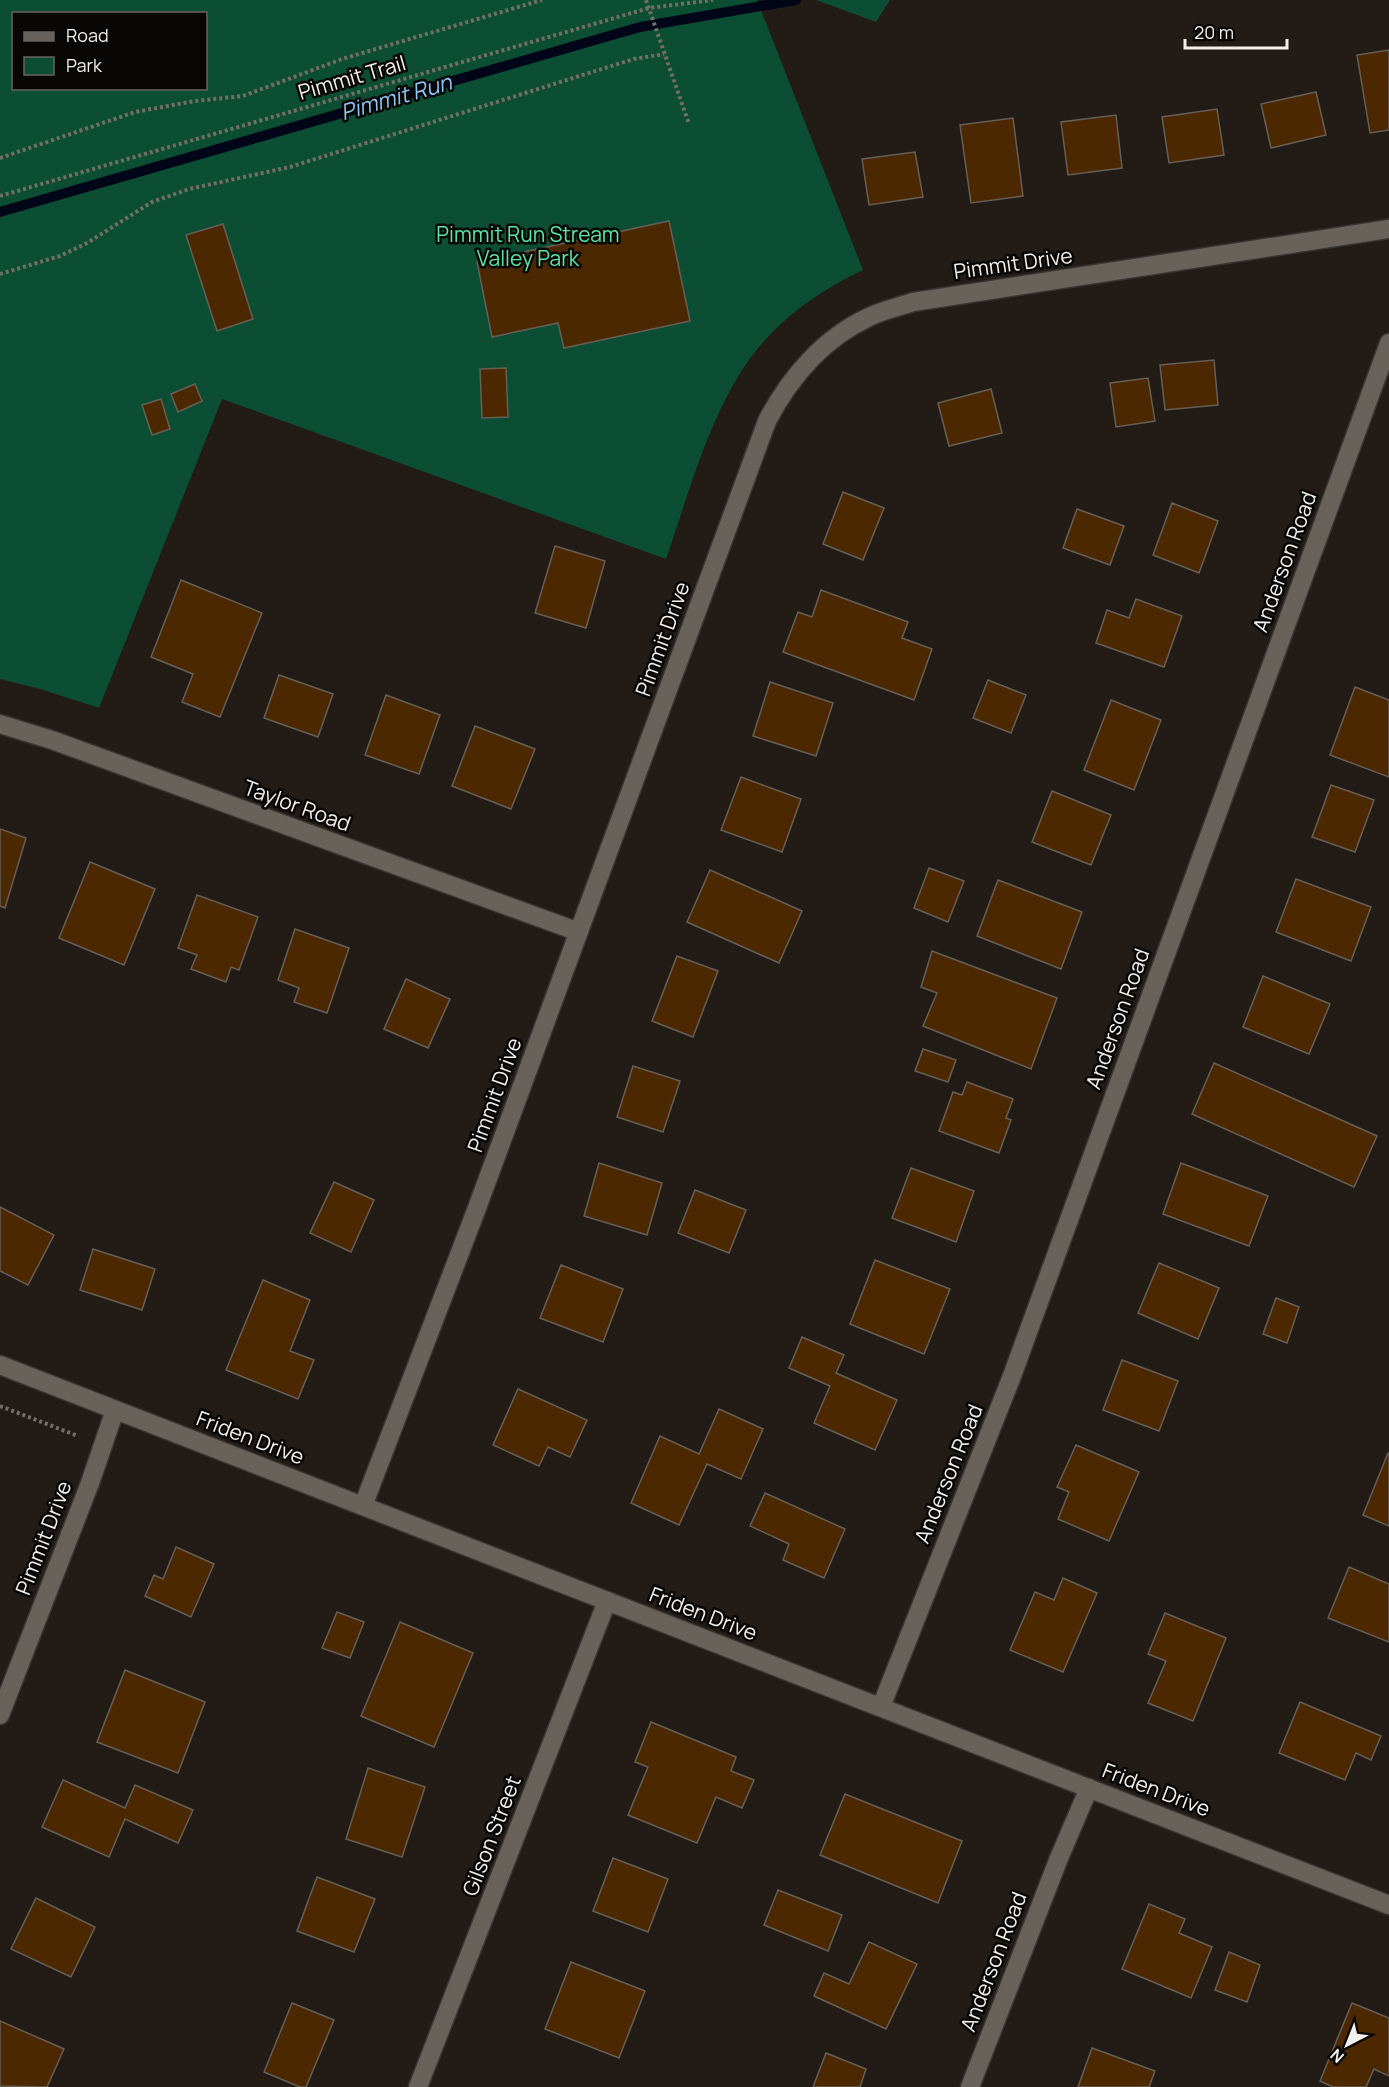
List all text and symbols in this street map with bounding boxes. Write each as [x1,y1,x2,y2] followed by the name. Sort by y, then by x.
[12,12,207,90] legend
[1185,12,1287,50] scale bar
[1194,20,1234,44] text: 20 m
[66,23,109,47] text: Road
[295,48,409,106] street label: Pimmit Trail
[66,53,103,77] text: Park
[337,67,456,127] water label: Pimmit Run
[436,220,620,272] park label: Pimmit Run Stream Valley Park
[952,241,1074,285] street label: Pimmit Drive
[1246,488,1322,636] street label: Anderson Road
[628,578,696,700] street label: Pimmit Drive
[240,773,355,837] street label: Taylor Road
[1079,945,1155,1093] street label: Anderson Road
[460,1034,528,1156] street label: Pimmit Drive
[907,1400,989,1547] street label: Anderson Road
[192,1404,308,1470] street label: Friden Drive
[9,1477,78,1599] street label: Pimmit Drive
[645,1580,761,1646] street label: Friden Drive
[1098,1756,1214,1822] street label: Friden Drive
[455,1772,527,1900] street label: Gilson Street
[954,1888,1033,2035] street label: Anderson Road
[1317,2015,1377,2075] north arrow
[1325,2044,1349,2068] text: N

